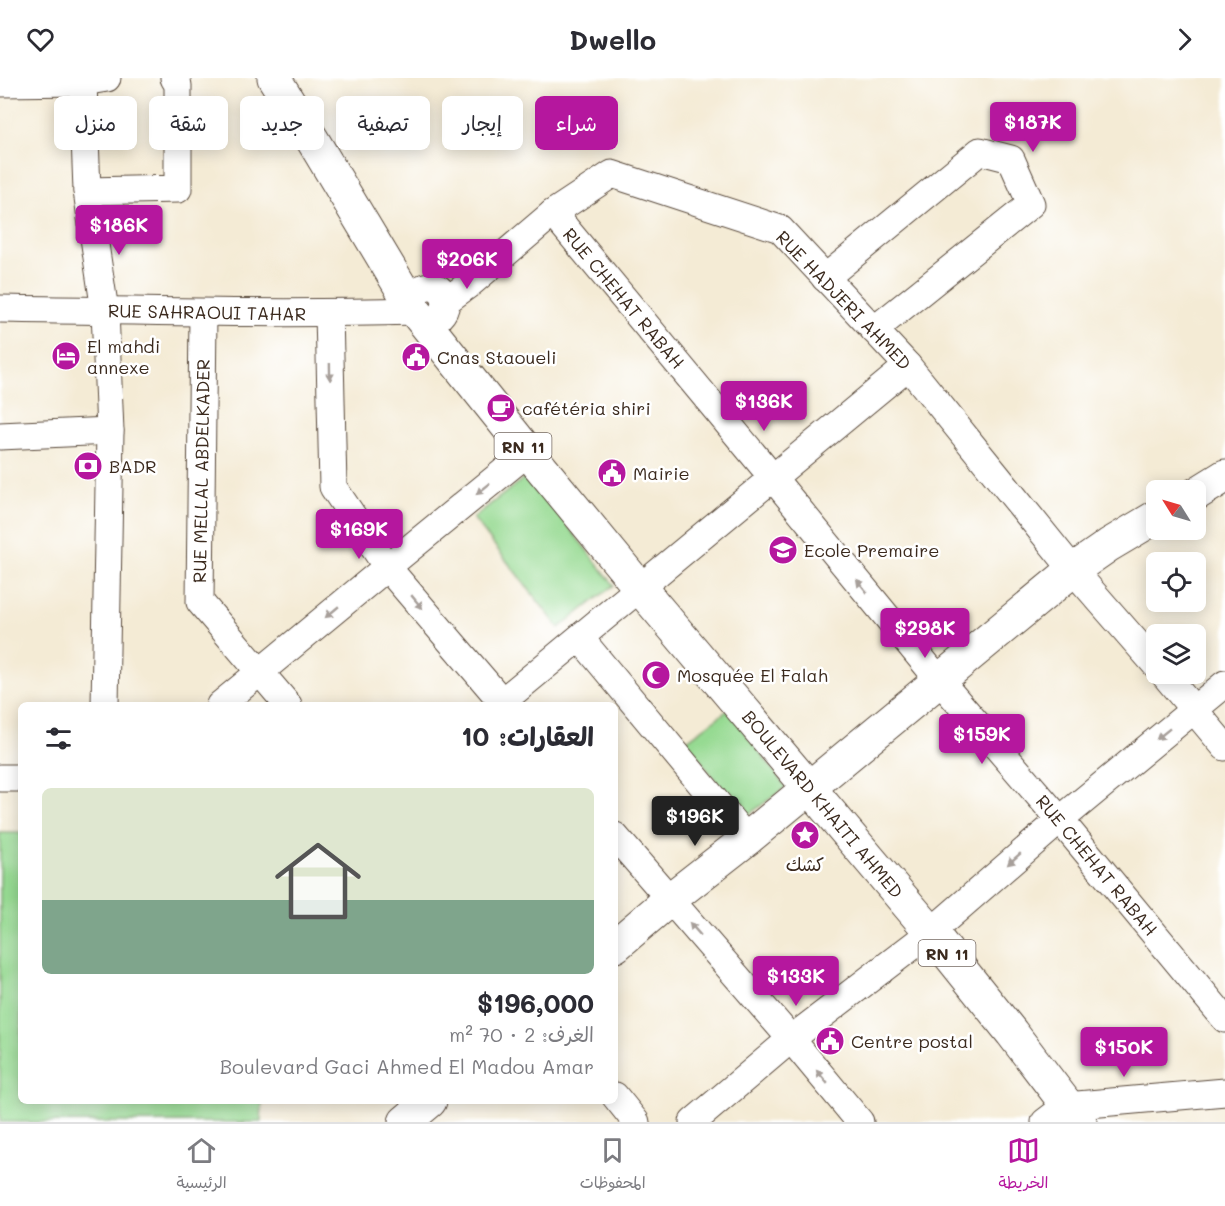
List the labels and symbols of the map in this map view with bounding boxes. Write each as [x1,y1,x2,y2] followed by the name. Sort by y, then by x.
[991,102,1075,153] pin: $187K
[77,205,161,256] pin: $186K
[558,222,690,374] street label: RUE CHEHAT RABAH
[771,225,917,375] street label: RUE HADJERI AHMED
[425,239,509,290] pin: $206K
[108,298,306,326] street label: RUE SAHRAOUI TAHAR
[87,334,160,379] place label: El mahdi annexe
[50,340,82,372] hotel icon: El mahdi annexe
[400,341,432,373] public building icon: Cnas Staoueli
[437,345,557,369] place label: Cnas Staoueli
[187,359,215,583] street label: RUE MELLAL ABDELKADER
[326,362,335,381] one-way arrow
[722,381,806,432] pin: $136K
[485,392,517,424] cafe icon: cafétéria shiri
[522,396,651,420] place label: cafétéria shiri
[494,433,552,459] road number: RN 11
[72,450,104,482] bank icon: BADR
[109,454,157,478] place label: BADR
[596,457,628,489] public building icon: Mairie
[633,461,690,485] place label: Mairie
[1146,480,1206,540] north arrow
[476,482,491,495] one-way arrow
[317,509,401,560] pin: $169K
[767,534,799,566] school or university icon: Ecole Premaire
[804,538,939,562] place label: Ecole Premaire
[856,579,869,594] one-way arrow
[410,594,423,609] one-way arrow
[324,606,340,619] one-way arrow
[883,608,967,659] pin: $298K
[640,659,672,691] mosque icon: Mosquée El Falah
[677,663,828,687] place label: Mosquée El Falah
[737,705,909,903] street label: BOULEVARD KHAITI AHMED
[940,714,1024,765] pin: $159K
[1156,727,1171,740] one-way arrow
[1031,789,1163,941] street label: RUE CHEHAT RABAH
[653,796,737,847] pin: $196K
[789,819,821,851] place icon: كشك
[786,852,825,876] place label: كشك
[1006,853,1022,866] one-way arrow
[689,922,702,937] one-way arrow
[918,940,976,966] road number: RN 11
[754,956,838,1007] pin: $133K
[814,1025,846,1057] public building icon: Centre postal
[1082,1027,1166,1078] pin: $150K
[851,1029,973,1053] place label: Centre postal
[816,1069,829,1085] one-way arrow

